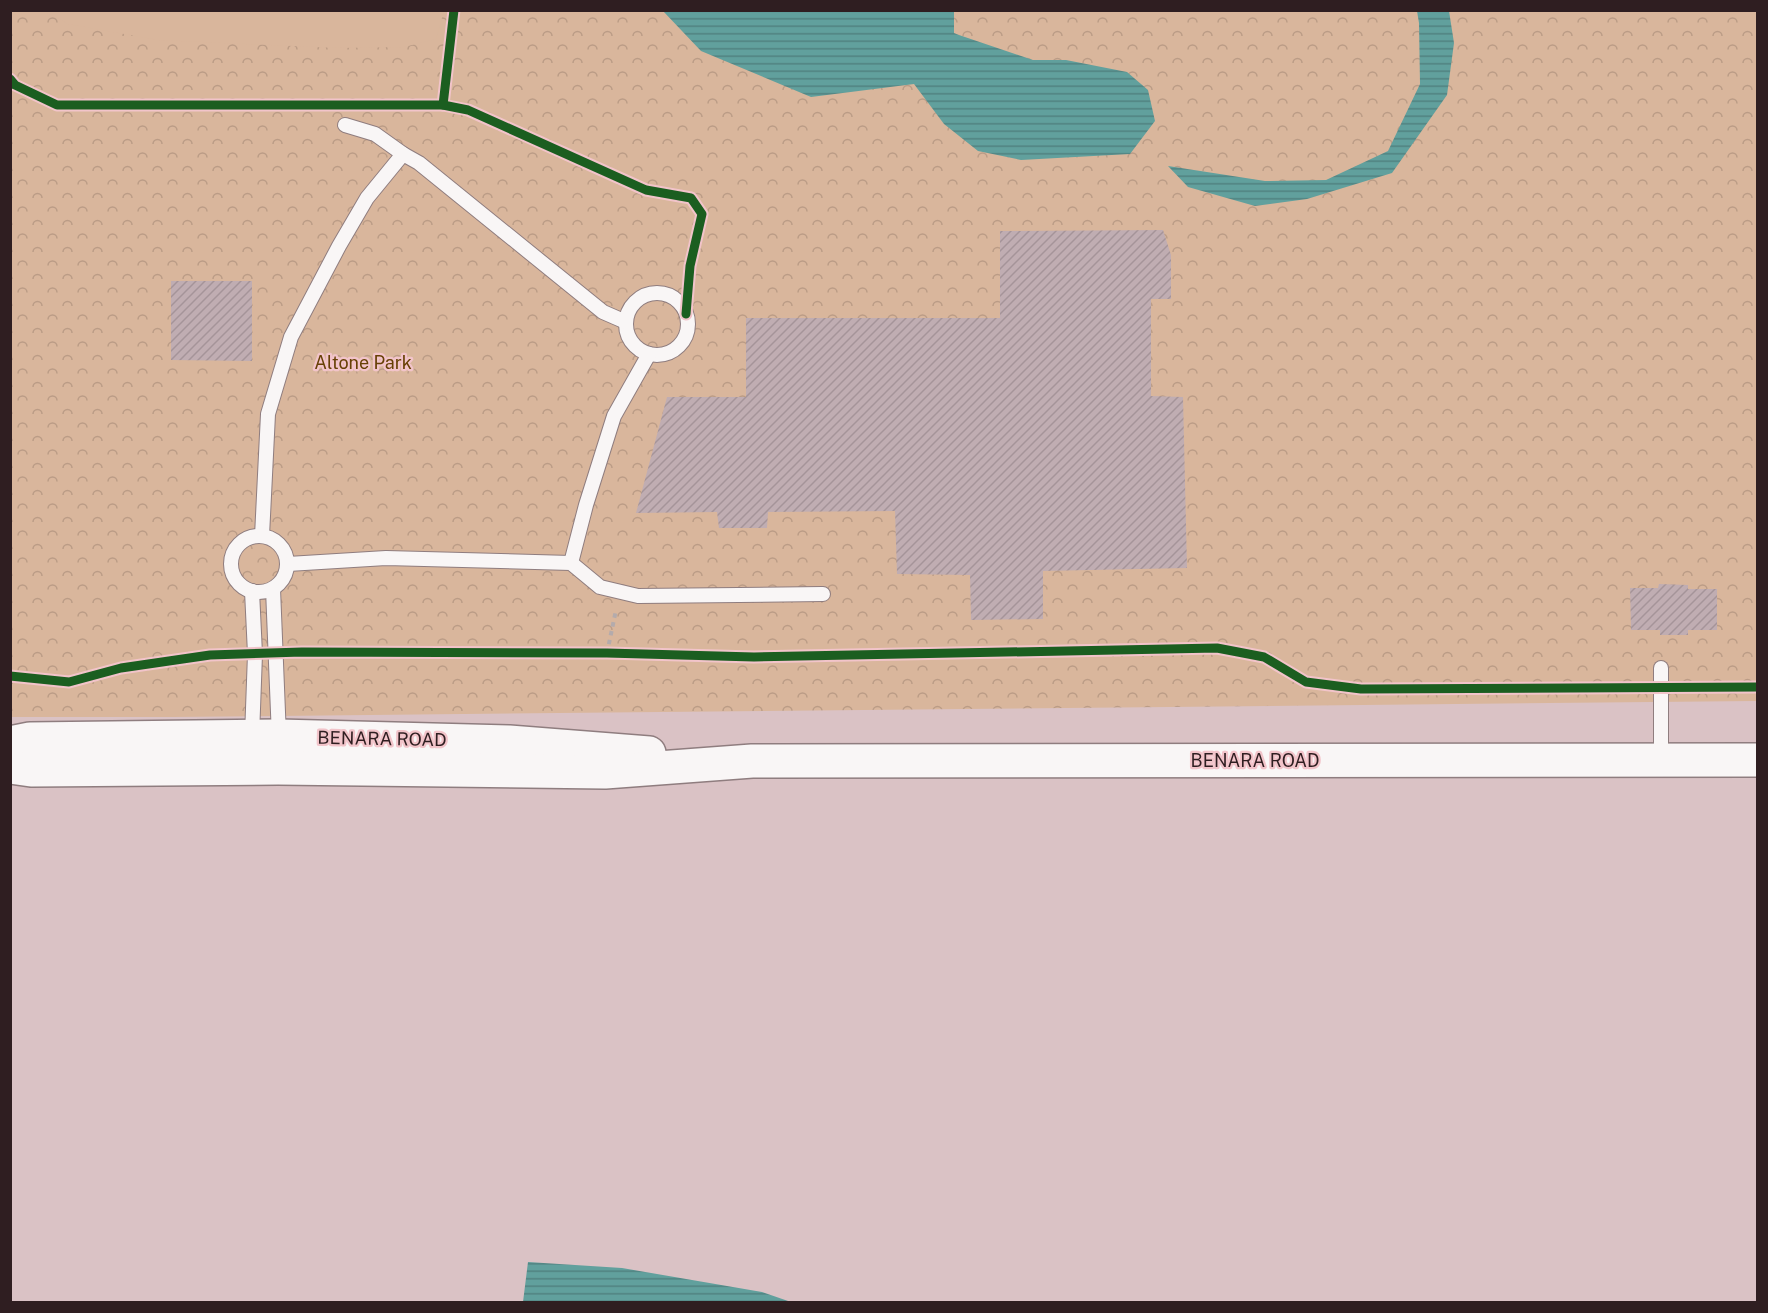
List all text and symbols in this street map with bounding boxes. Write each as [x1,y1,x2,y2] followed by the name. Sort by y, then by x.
[314,352,412,373] park label: Altone Park
[317,727,447,750] street label: BENARA ROAD
[1190,750,1320,771] street label: BENARA ROAD

